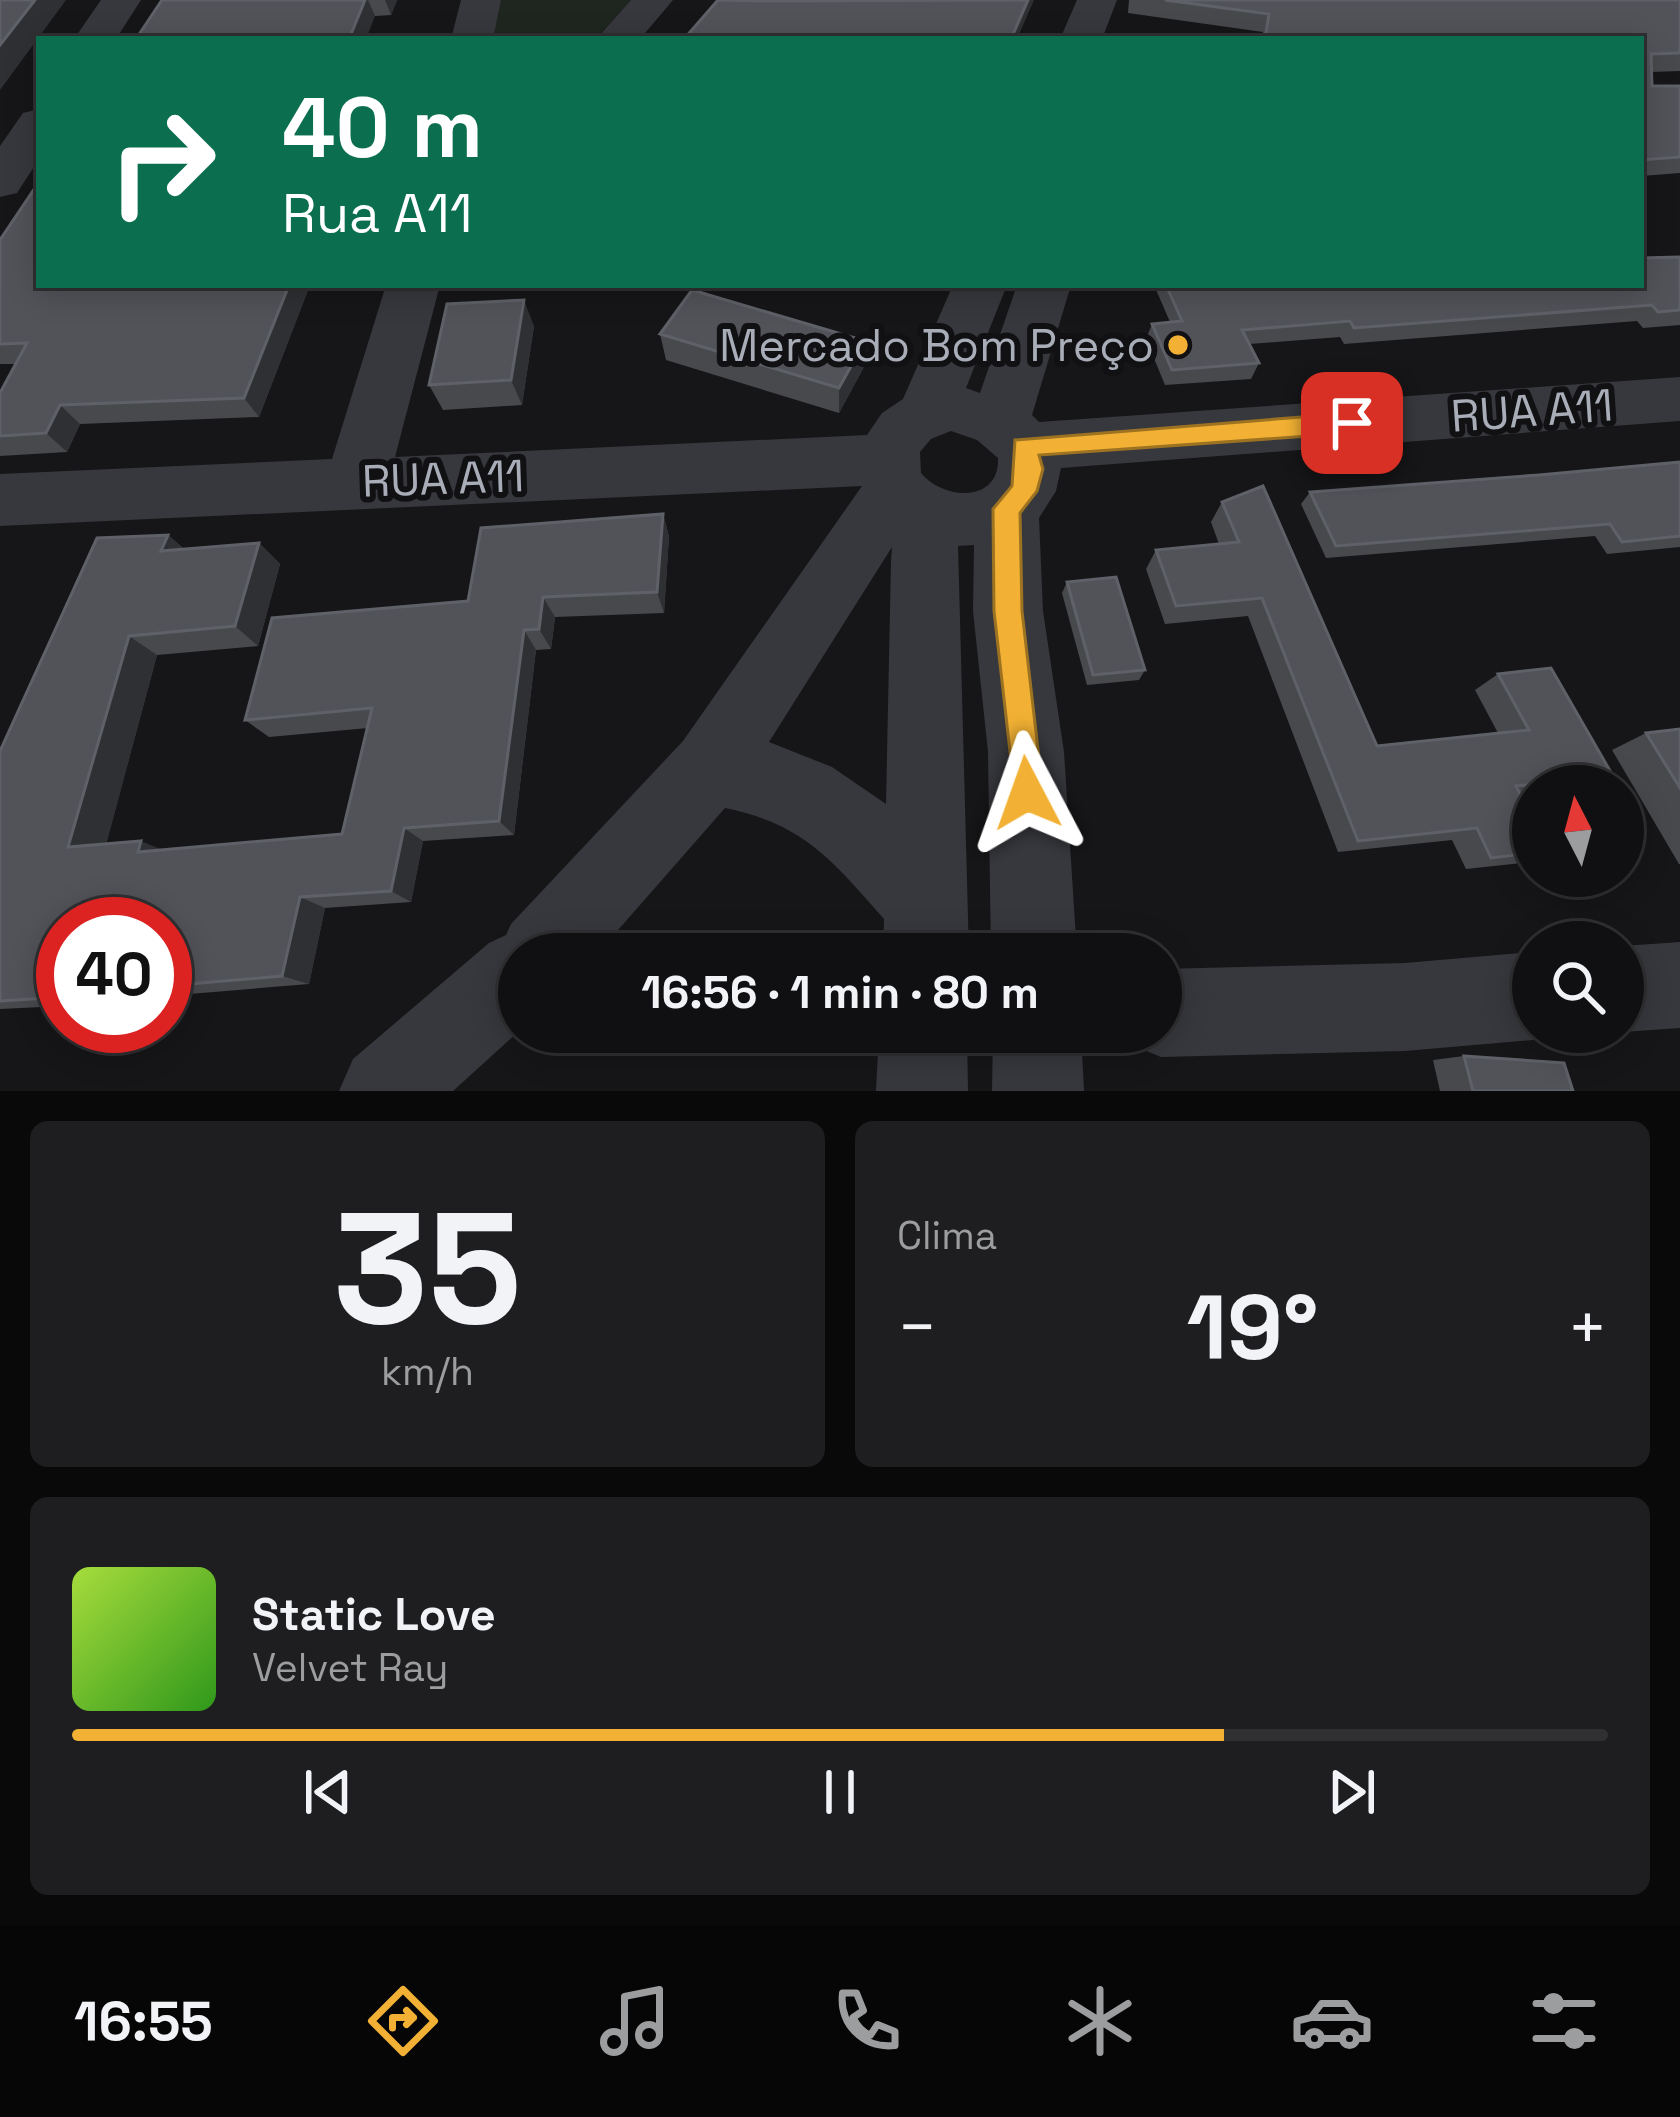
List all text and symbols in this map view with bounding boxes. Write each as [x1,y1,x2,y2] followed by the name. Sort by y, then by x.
[282,74,483,182] text: 40 m
[84,84,240,240] icon: right
[282,179,473,248] text: Rua A11
[719,317,1154,374] place label: Mercado Bom Preço
[1165,332,1191,358] marker: Mercado Bom Preço
[1301,372,1403,474] pin
[1449,376,1615,445] street label: RUA A11
[1319,390,1385,456] icon: arrive
[361,447,525,510] street label: RUA A11
[964,730,1090,856] position arrow
[1512,765,1644,897] north arrow
[1512,765,1644,1053] map controls
[36,897,192,1053] speed limit sign: 40
[1512,921,1644,1053] button: search
[641,964,1039,1021] text: 16:56 · 1 min · 80 m
[333,1169,522,1369] text: 35
[897,1211,997,1260] text: Clima
[1187,1270,1318,1385] text: 19°
[897,1285,938,1369] text: −
[1567,1285,1608,1369] text: +
[381,1347,474,1396] text: km/h
[252,1586,496,1643] text: Static Love
[252,1643,448,1692] text: Velvet Ray
[295,1759,361,1825] icon: previous
[807,1759,873,1825] icon: pause
[1319,1759,1385,1825] icon: next
[361,1979,445,2063] icon: directions
[593,1979,677,2063] icon: music
[825,1979,909,2063] icon: phone
[1058,1979,1142,2063] icon: climate
[1290,1979,1374,2063] icon: car
[1522,1979,1606,2063] icon: filters
[74,1987,213,2056] text: 16:55

